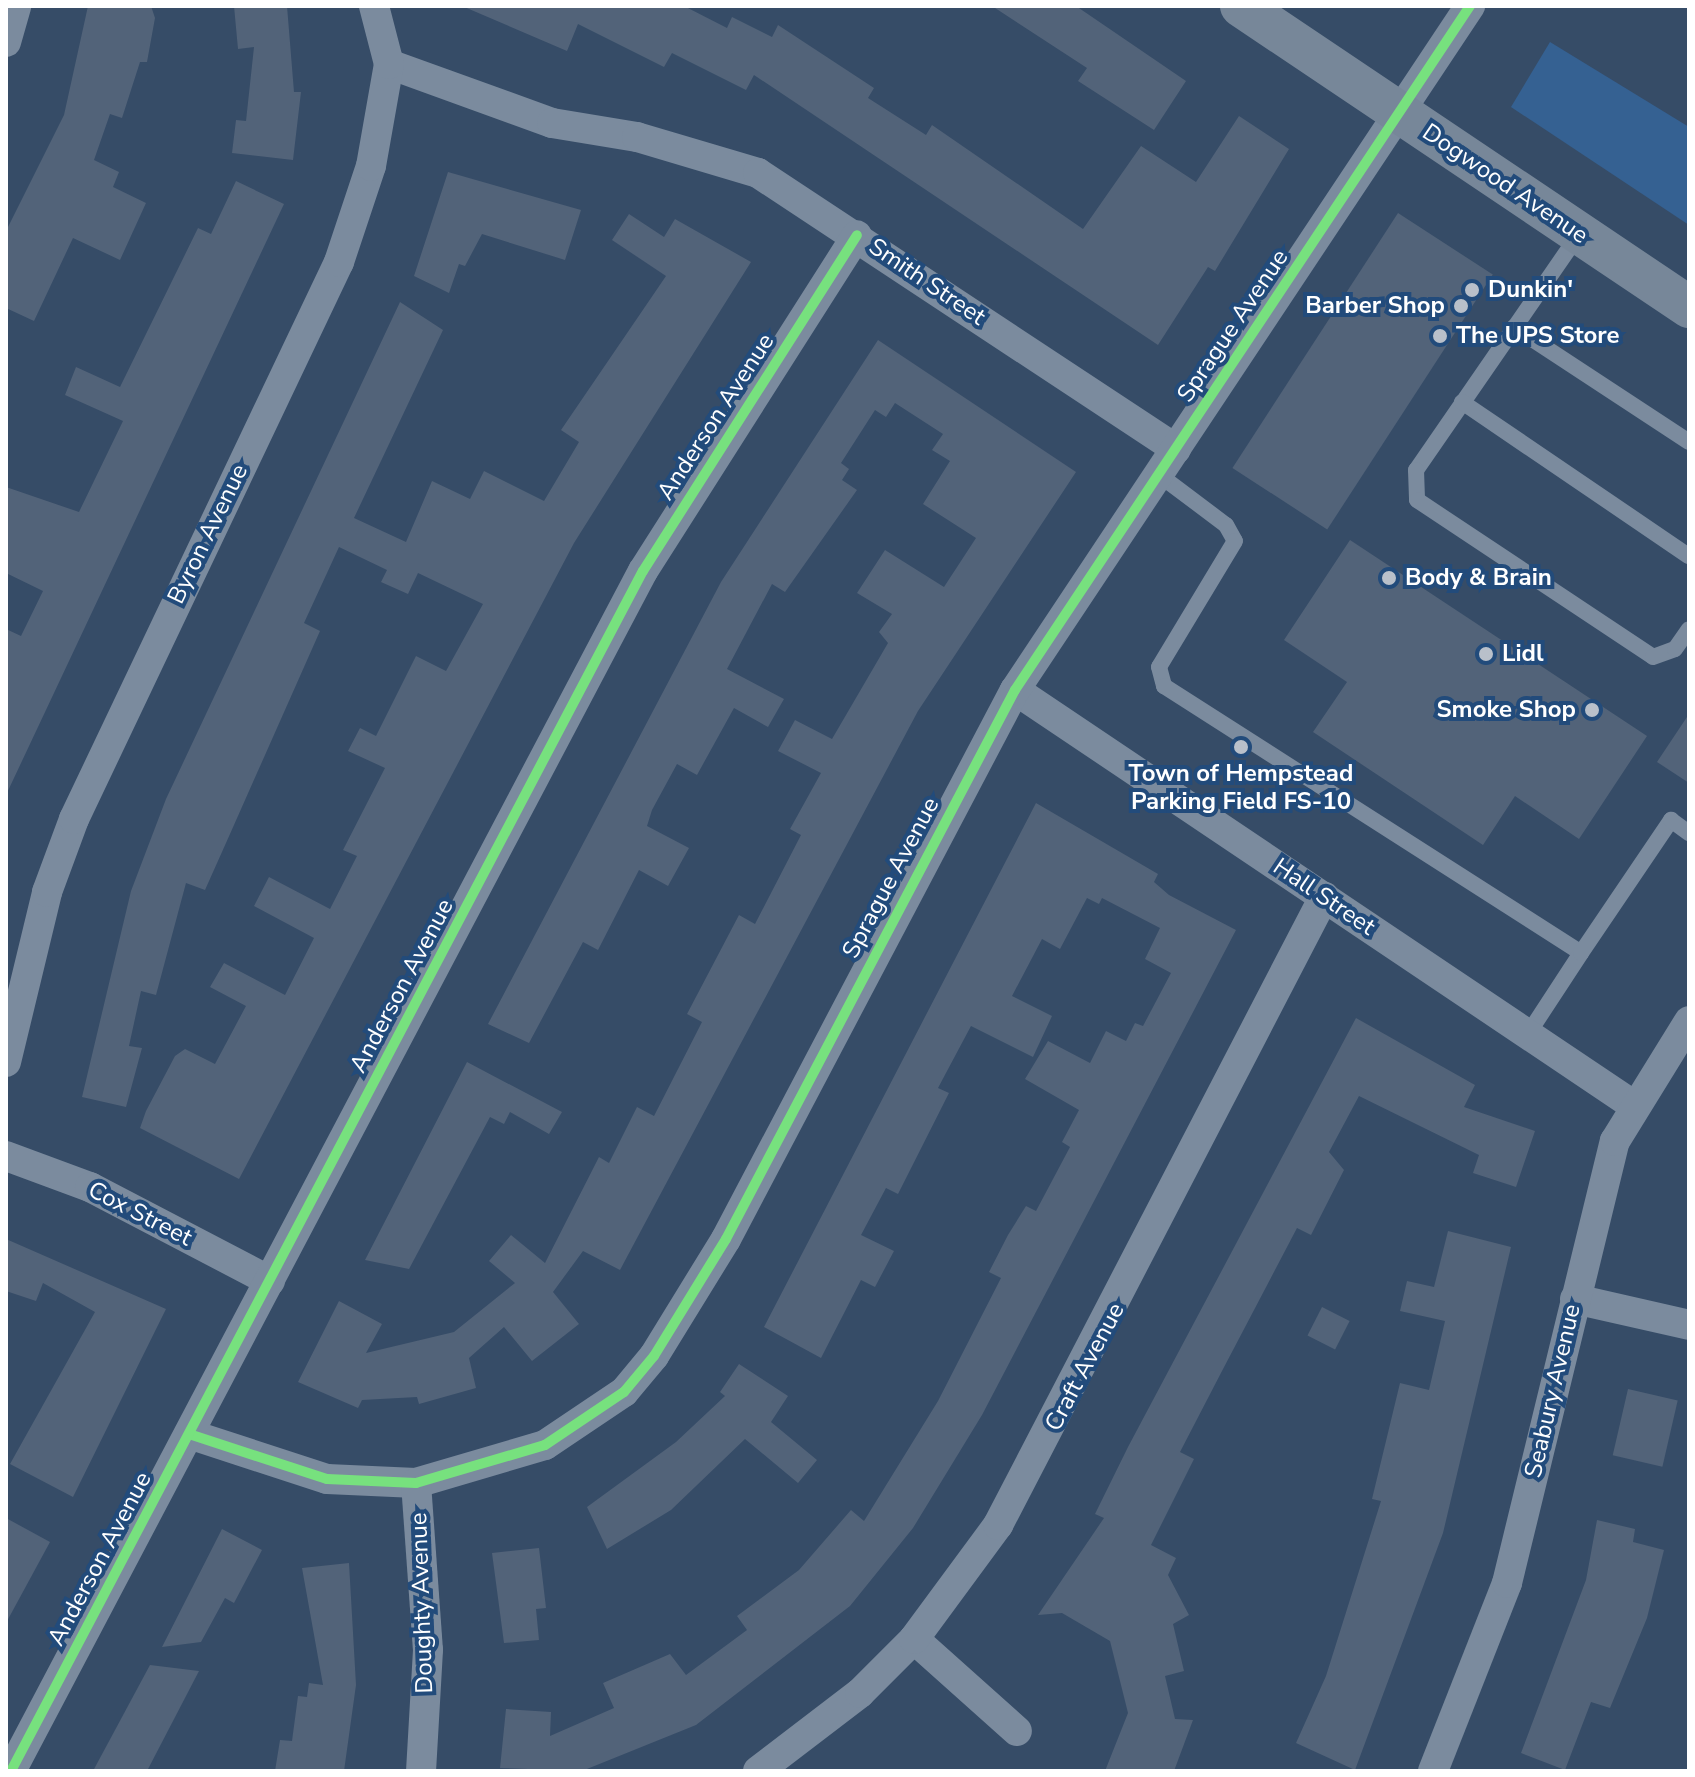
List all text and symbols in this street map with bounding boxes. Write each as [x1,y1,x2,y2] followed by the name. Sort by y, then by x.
[1417,118,1593,250] street label: Dogwood Avenue
[863,232,991,332] street label: Smith Street
[1171,244,1295,408] street label: Sprague Avenue
[1488,276,1573,304] place label: Dunkin'
[1463,281,1481,299] marker: Dunkin'
[1305,292,1445,320] place label: Barber Shop
[1452,297,1470,315] marker: Barber Shop
[1456,322,1620,350] place label: The UPS Store
[1431,327,1449,345] marker: The UPS Store
[651,328,781,506] street label: Anderson Avenue
[162,459,254,609] street label: Byron Avenue
[1405,564,1552,592] place label: Body & Brain
[1380,569,1398,587] marker: Body & Brain
[1502,640,1544,668] place label: Lidl
[1477,645,1495,663] marker: Lidl
[1436,696,1576,724] place label: Smoke Shop
[1583,701,1601,719] marker: Smoke Shop
[1232,738,1250,756] marker: Town of Hempstead Parking Field FS-10
[1129,760,1353,816] place label: Town of Hempstead Parking Field FS-10
[836,793,946,963] street label: Sprague Avenue
[1268,852,1380,942] street label: Hall Street
[344,894,460,1078] street label: Anderson Avenue
[83,1176,197,1252] street label: Cox Street
[1039,1298,1131,1436] street label: Craft Avenue
[1519,1301,1587,1481] street label: Seabury Avenue
[42,1467,158,1651] street label: Anderson Avenue
[404,1512,440,1694] street label: Doughty Avenue

